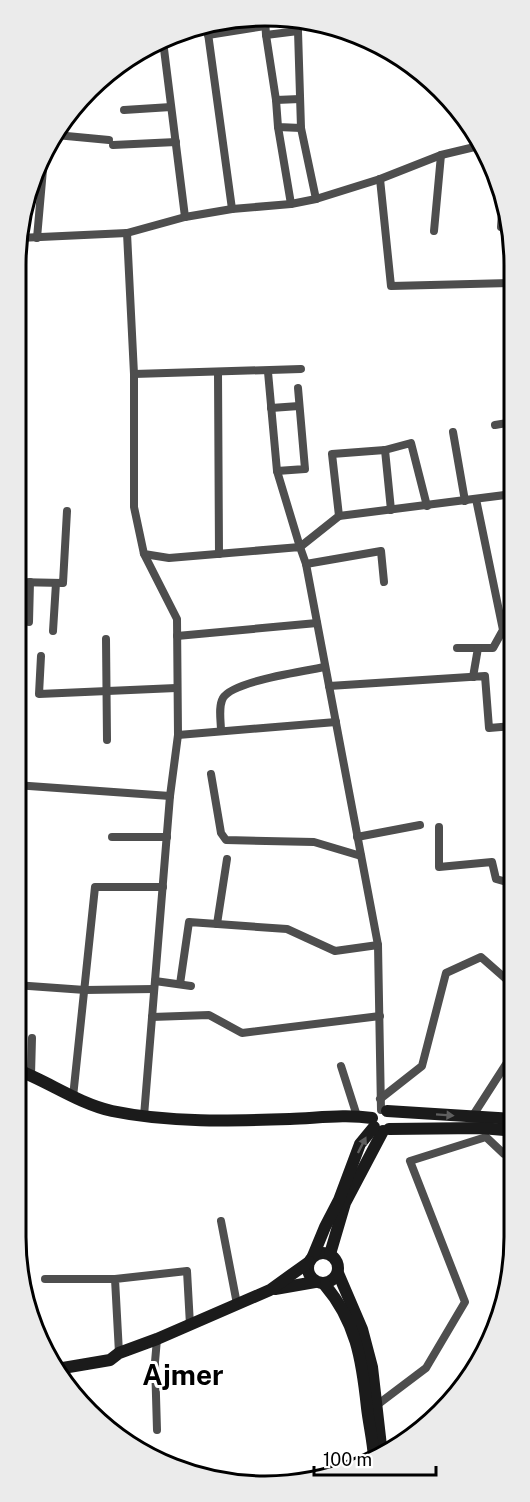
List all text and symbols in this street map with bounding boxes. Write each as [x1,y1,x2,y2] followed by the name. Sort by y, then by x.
[436,1110,455,1120] one-way arrow
[357,1136,367,1153] one-way arrow
[142,1358,224,1391] district label: Ajmer
[314,1439,436,1477] scale bar
[323,1449,372,1470] text: 100 m

